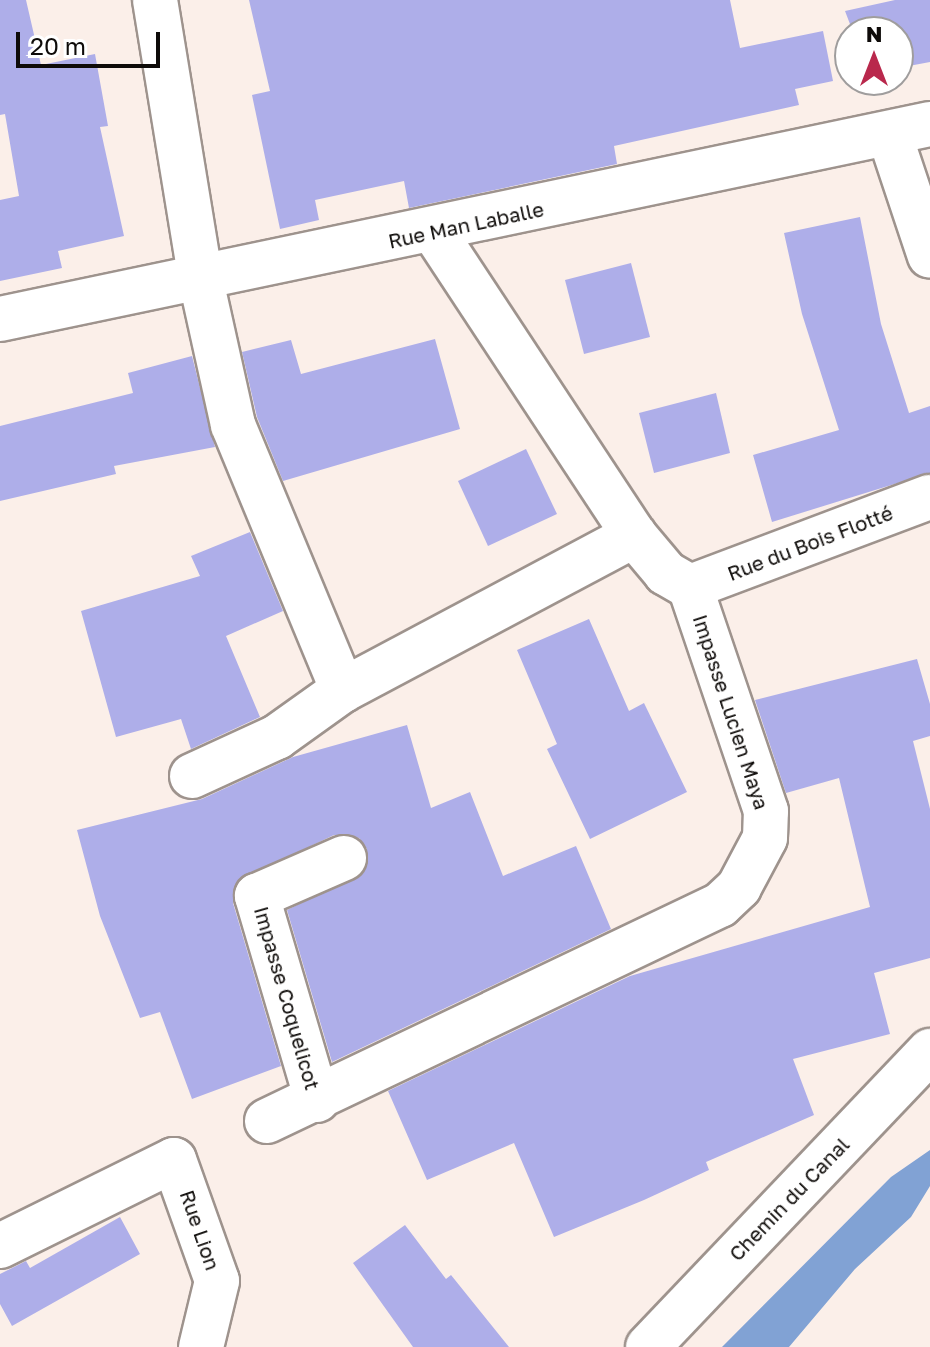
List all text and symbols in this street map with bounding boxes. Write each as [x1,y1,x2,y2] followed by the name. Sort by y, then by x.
[20,16,164,66] scale bar
[834,16,914,96] north arrow
[866,20,882,47] text: N
[30,31,86,60] text: 20 m
[386,197,546,253] street label: Rue Man Laballe
[724,500,896,586] street label: Rue du Bois Flotté
[688,611,774,813] street label: Impasse Lucien Maya
[249,904,325,1092] street label: Impasse Coquelicot
[724,1132,854,1266] street label: Chemin du Canal
[175,1187,225,1273] street label: Rue Lion

